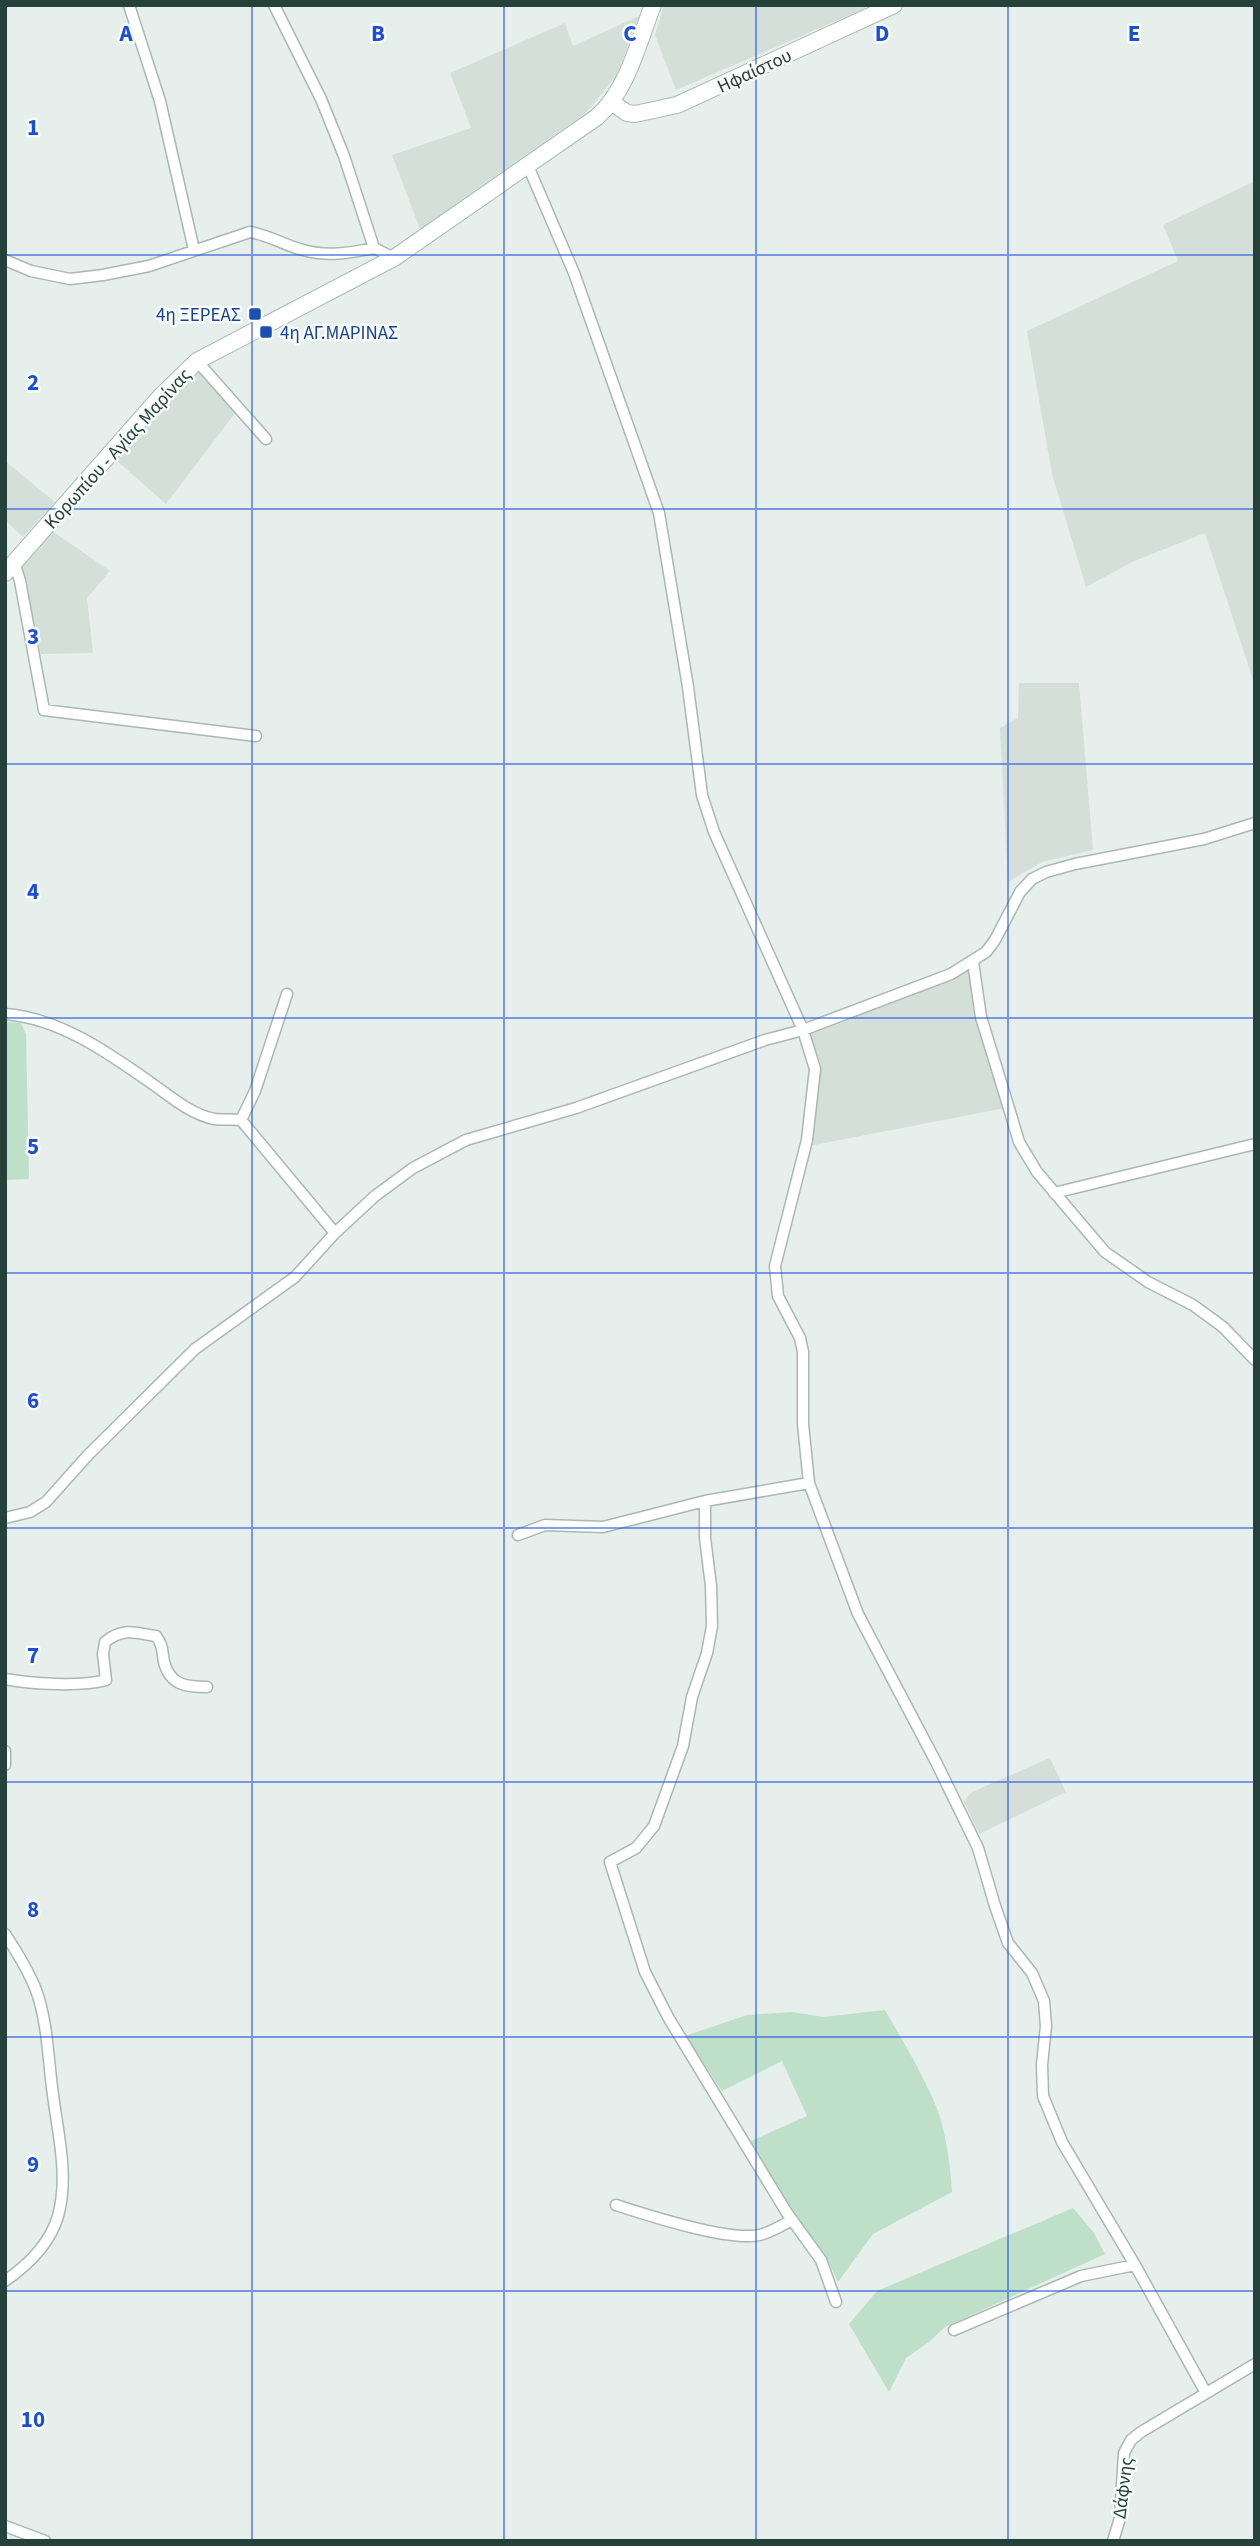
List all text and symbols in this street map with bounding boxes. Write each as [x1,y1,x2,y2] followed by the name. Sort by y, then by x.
[118,17,133,50] text: A
[371,17,385,50] text: B
[623,17,637,50] text: C
[875,17,889,50] text: D
[1128,17,1140,50] text: E
[713,42,796,100] street label: Ηφαίστου
[27,111,39,144] text: 1
[156,302,241,329] place label: 4η ΞΕΡΕΑΣ
[247,306,263,322] marker: 4η ΞΕΡΕΑΣ
[280,320,398,347] place label: 4η ΑΓ.ΜΑΡΙΝΑΣ
[258,324,274,340] marker: 4η ΑΓ.ΜΑΡΙΝΑΣ
[38,363,198,535] street label: Κορωπίου - Αγίας Μαρίνας
[27,366,39,399] text: 2
[27,620,39,653] text: 3
[27,875,39,908] text: 4
[27,1130,39,1163] text: 5
[27,1384,39,1417] text: 6
[27,1639,39,1672] text: 7
[27,1893,39,1926] text: 8
[27,2148,39,2181] text: 9
[21,2403,45,2436] text: 10
[1106,2456,1141,2521] street label: Δάφνης

